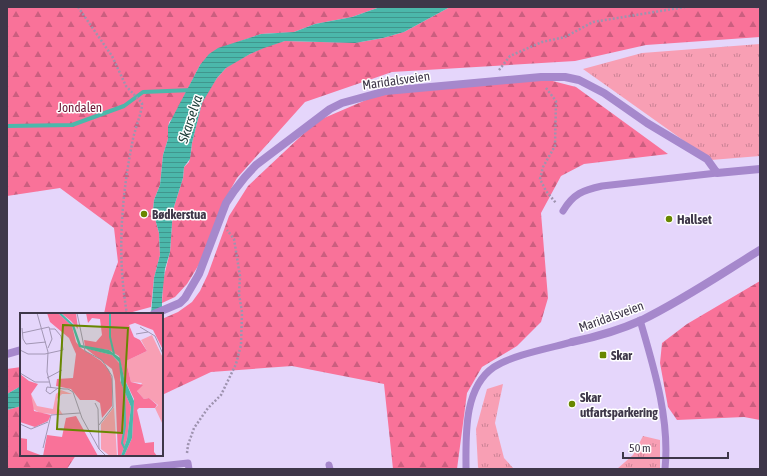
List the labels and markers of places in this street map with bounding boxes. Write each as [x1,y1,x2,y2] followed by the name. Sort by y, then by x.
[152,207,206,222] place label: Bødkerstua
[139,209,149,219] marker: Bødkerstua
[677,212,712,227] place label: Hallset
[664,214,674,224] marker: Hallset
[611,348,633,363] place label: Skar
[598,350,608,360] marker: Skar
[580,390,658,420] place label: Skar utfartsparkering
[567,399,577,409] marker: Skar utfartsparkering

